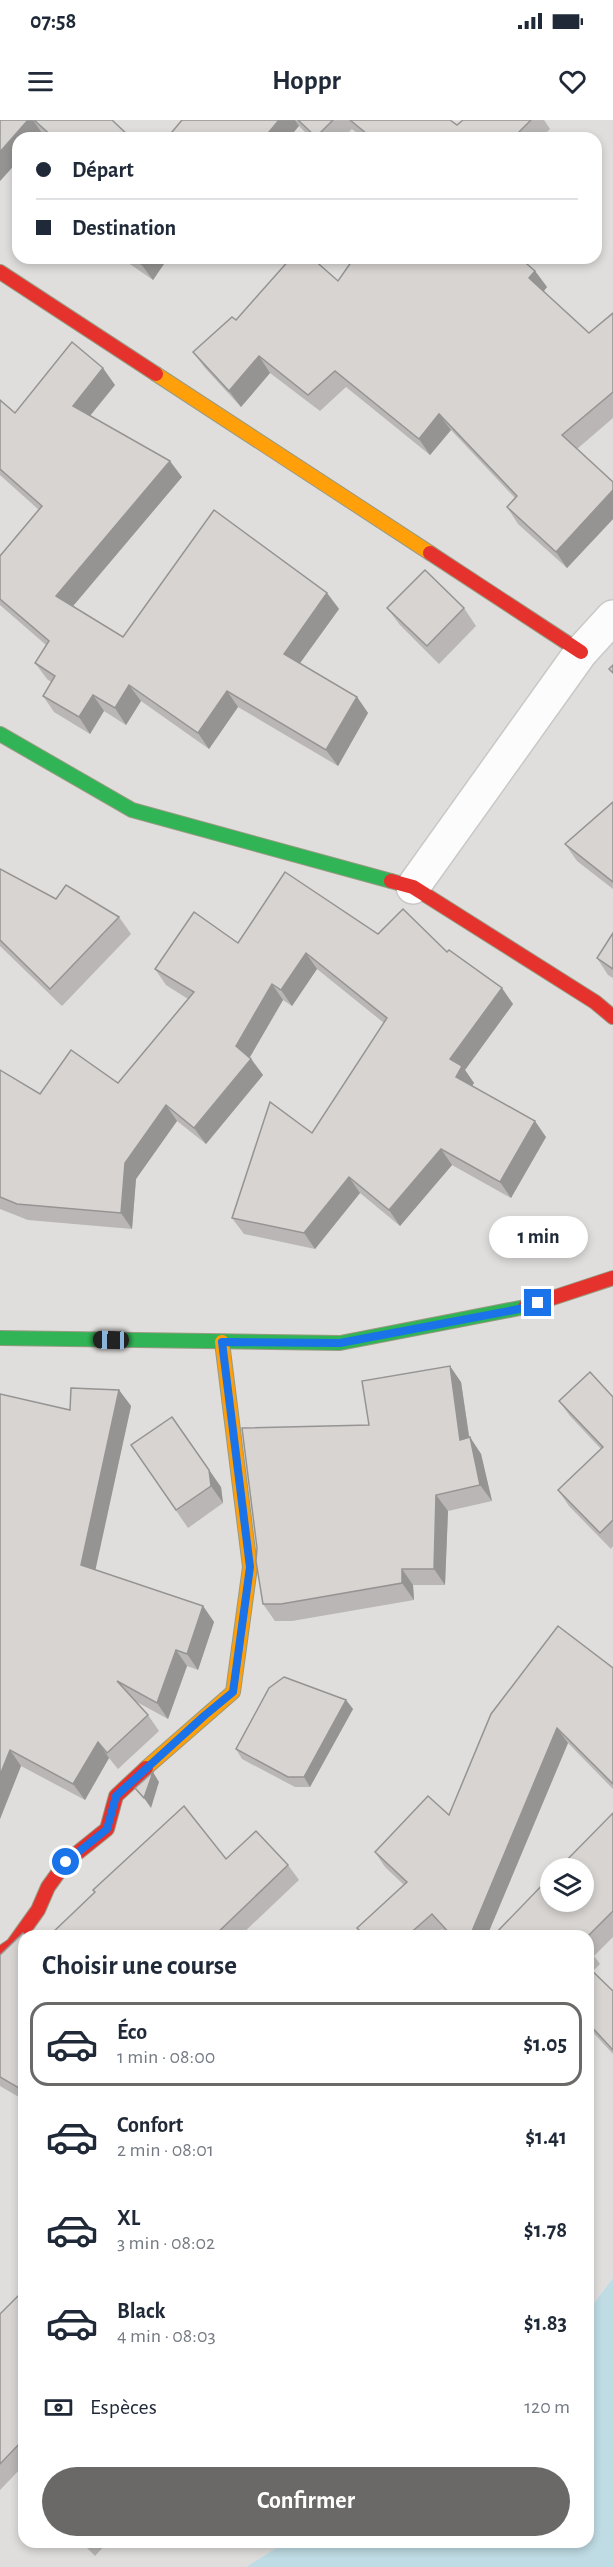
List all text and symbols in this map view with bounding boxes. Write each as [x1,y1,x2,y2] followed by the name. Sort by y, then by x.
[30,10,76,32] text: 07:58
[24,65,57,98] icon: menu
[556,65,589,98] icon: heart
[272,67,341,94] text: Hoppr
[72,159,134,181] text: Départ
[72,217,176,239] text: Destination
[488,1216,588,1258] callout: 1 min
[517,1227,560,1247] text: 1 min
[524,1289,551,1316] route end
[93,1331,129,1349] car
[52,1848,79,1875] route start
[540,1858,594,1912] map controls
[540,1858,594,1912] button: layers
[42,1952,237,1979] text: Choisir une course
[45,2017,99,2071] icon: car
[117,2021,147,2043] text: Éco
[523,2033,567,2055] text: $1.05
[117,2047,215,2067] text: 1 min · 08:00
[45,2110,99,2164] icon: car
[117,2114,183,2136] text: Confort
[525,2126,567,2148] text: $1.41
[117,2140,214,2160] text: 2 min · 08:01
[45,2203,99,2257] icon: car
[117,2207,140,2229] text: XL
[524,2219,567,2241] text: $1.78
[117,2233,215,2253] text: 3 min · 08:02
[45,2296,99,2350] icon: car
[117,2300,165,2322] text: Black
[524,2312,567,2334] text: $1.83
[117,2326,216,2346] text: 4 min · 08:03
[42,2391,75,2424] icon: cash
[90,2396,157,2418] text: Espèces
[524,2397,570,2417] text: 120 m
[42,2467,570,2536] button: Confirmer

